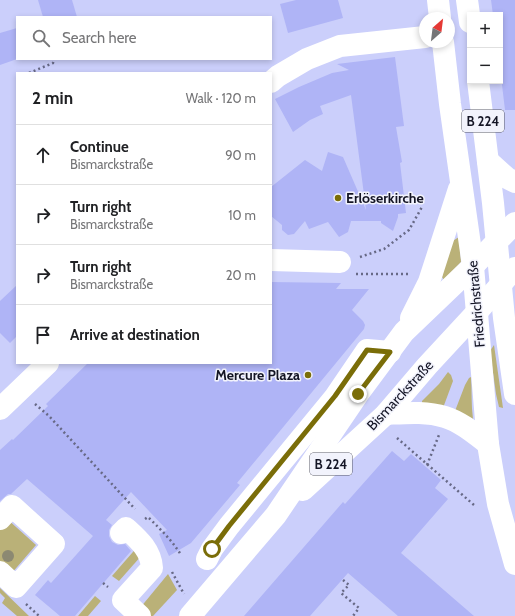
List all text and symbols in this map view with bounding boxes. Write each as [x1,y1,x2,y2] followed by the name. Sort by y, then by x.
[419,12,455,48] north arrow
[467,12,503,84] map controls
[467,12,503,48] button: +
[16,16,272,60] search box
[30,27,52,49] icon: search
[62,29,137,47] text: Search here
[467,48,503,84] button: −
[32,88,73,108] text: 2 min
[186,90,256,106] text: Walk · 120 m
[462,110,504,132] road number: B 224
[70,138,129,156] text: Continue
[32,144,54,166] icon: ahead
[225,147,256,163] text: 90 m
[70,156,153,172] text: Bismarckstraße
[346,189,424,207] place label: Erlöserkirche
[333,193,343,203] marker: Erlöserkirche
[70,198,131,216] text: Turn right
[32,204,54,226] icon: right
[228,207,256,223] text: 10 m
[70,216,153,232] text: Bismarckstraße
[70,258,131,276] text: Turn right
[463,260,489,348] street label: Friedrichstraße
[32,264,54,286] icon: right
[226,267,256,283] text: 20 m
[70,276,153,292] text: Bismarckstraße
[32,324,54,346] icon: arrive
[70,326,200,344] text: Arrive at destination
[363,356,437,434] street label: Bismarckstraße
[215,366,300,384] place label: Mercure Plaza
[303,370,313,380] marker: Mercure Plaza
[349,385,367,403] route end
[310,453,352,475] road number: B 224
[203,540,221,558] route start

